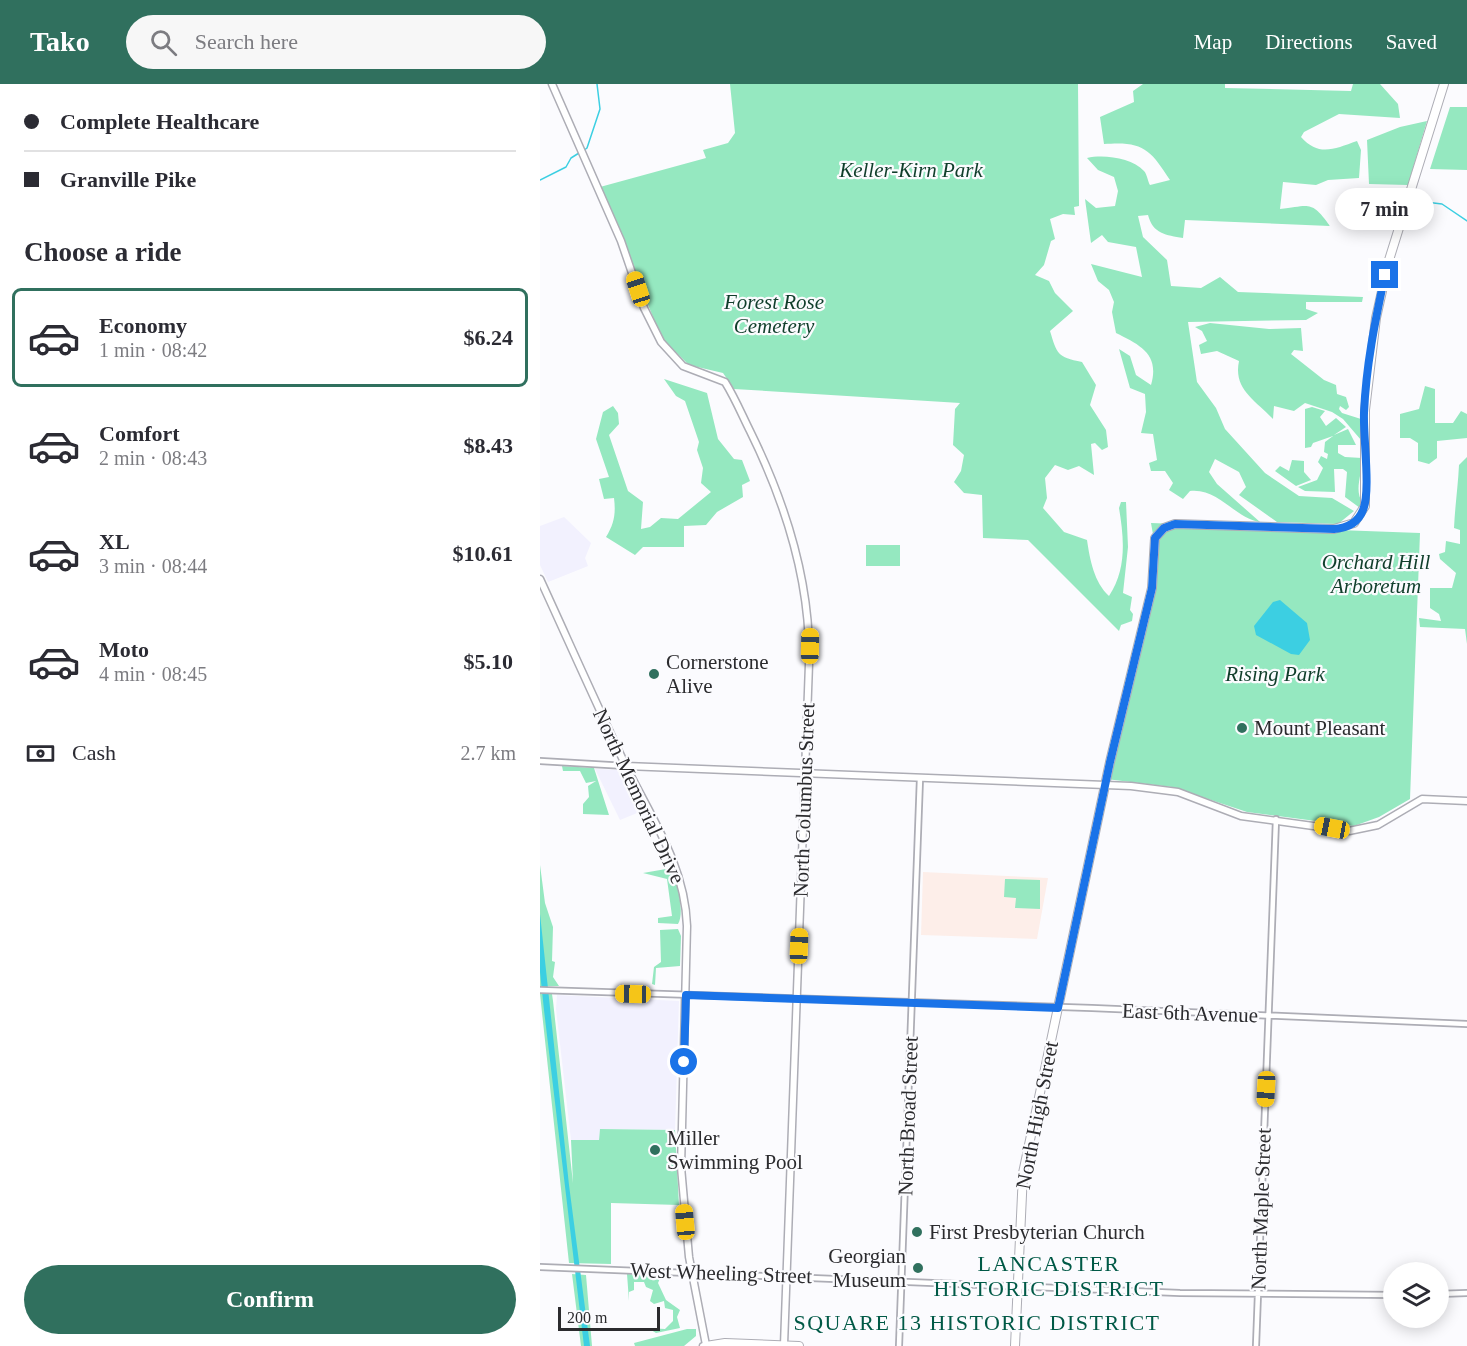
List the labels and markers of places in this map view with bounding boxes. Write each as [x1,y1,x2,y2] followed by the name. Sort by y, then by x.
[666,650,769,698] place label: Cornerstone Alive
[647,667,661,681] marker: Cornerstone Alive
[1254,716,1385,740] place label: Mount Pleasant
[1235,721,1249,735] marker: Mount Pleasant
[667,1126,803,1174] place label: Miller Swimming Pool
[648,1143,662,1157] marker: Miller Swimming Pool
[929,1220,1145,1244] place label: First Presbyterian Church
[910,1225,924,1239] marker: First Presbyterian Church
[828,1244,906,1292] place label: Georgian Museum
[911,1261,925,1275] marker: Georgian Museum

